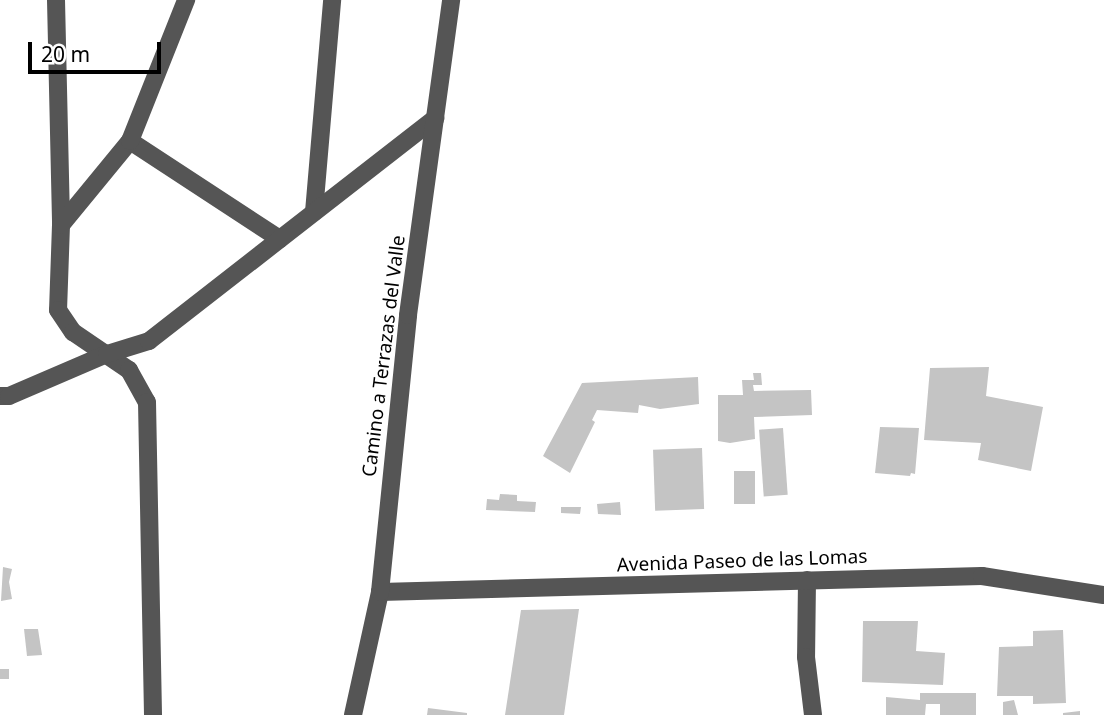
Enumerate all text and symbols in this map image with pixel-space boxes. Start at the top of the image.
scale bar [32,28,164,72]
text: 20 m [41,40,90,68]
street label: Camino a Terrazas del Valle [358,234,410,478]
street label: Avenida Paseo de las Lomas [616,545,868,577]

